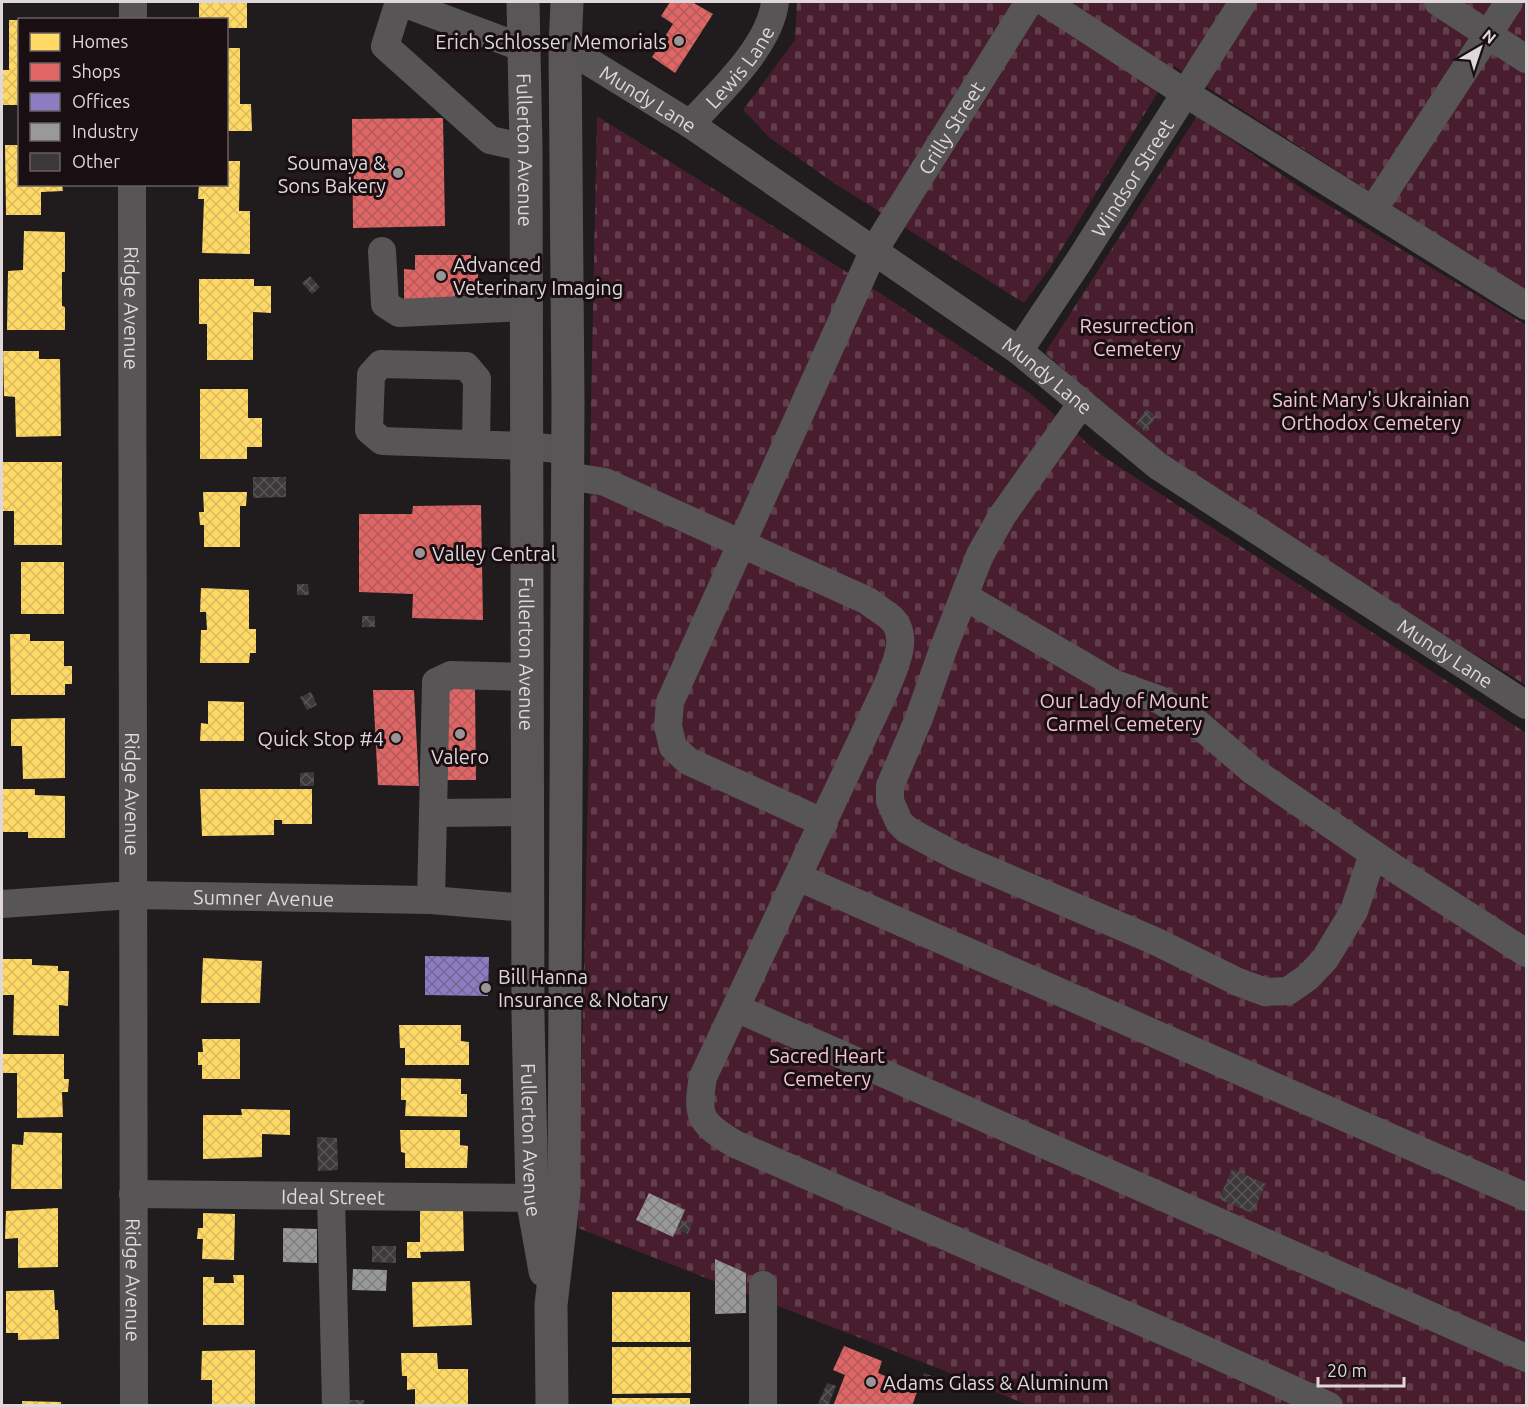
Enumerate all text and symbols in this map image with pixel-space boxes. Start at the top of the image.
legend [18,18,228,186]
north arrow [1450,18,1510,78]
street label: Lewis Lane [700,22,778,112]
text: N [1479,26,1500,47]
place label: Erich Schlosser Memorials [435,30,667,53]
text: Homes [72,31,129,51]
marker: Erich Schlosser Memorials [672,34,686,48]
street label: Mundy Lane [596,60,701,137]
text: Shops [72,61,121,81]
street label: Fullerton Avenue [513,73,538,227]
street label: Crilly Street [913,77,988,178]
text: Offices [72,91,130,111]
street label: Windsor Street [1086,114,1178,241]
text: Industry [72,121,139,141]
text: Other [72,151,120,171]
place label: Soumaya & Sons Bakery [278,151,386,197]
marker: Soumaya & Sons Bakery [391,166,405,180]
street label: Ridge Avenue [121,246,144,370]
place label: Advanced Veterinary Imaging [453,253,623,299]
marker: Advanced Veterinary Imaging [434,269,448,283]
park label: Resurrection Cemetery [1080,314,1194,360]
street label: Mundy Lane [998,332,1097,419]
park label: Saint Mary's Ukrainian Orthodox Cemetery [1272,388,1470,434]
place label: Valley Central [432,542,556,565]
marker: Valley Central [413,546,427,560]
street label: Fullerton Avenue [515,577,539,731]
street label: Mundy Lane [1394,613,1498,692]
park label: Our Lady of Mount Carmel Cemetery [1039,689,1209,735]
place label: Quick Stop #4 [258,727,384,750]
marker: Valero [453,727,467,741]
marker: Quick Stop #4 [389,731,403,745]
street label: Ridge Avenue [121,732,145,856]
place label: Valero [431,745,489,768]
street label: Sumner Avenue [193,885,334,910]
place label: Bill Hanna Insurance & Notary [498,965,669,1011]
marker: Bill Hanna Insurance & Notary [479,981,493,995]
park label: Sacred Heart Cemetery [769,1044,885,1090]
street label: Fullerton Avenue [518,1063,547,1219]
street label: Ideal Street [281,1184,385,1208]
street label: Ridge Avenue [122,1218,145,1342]
scale bar [1318,1350,1404,1388]
text: 20 m [1327,1360,1367,1380]
place label: Adams Glass & Aluminum [883,1371,1109,1394]
marker: Adams Glass & Aluminum [864,1375,878,1389]

